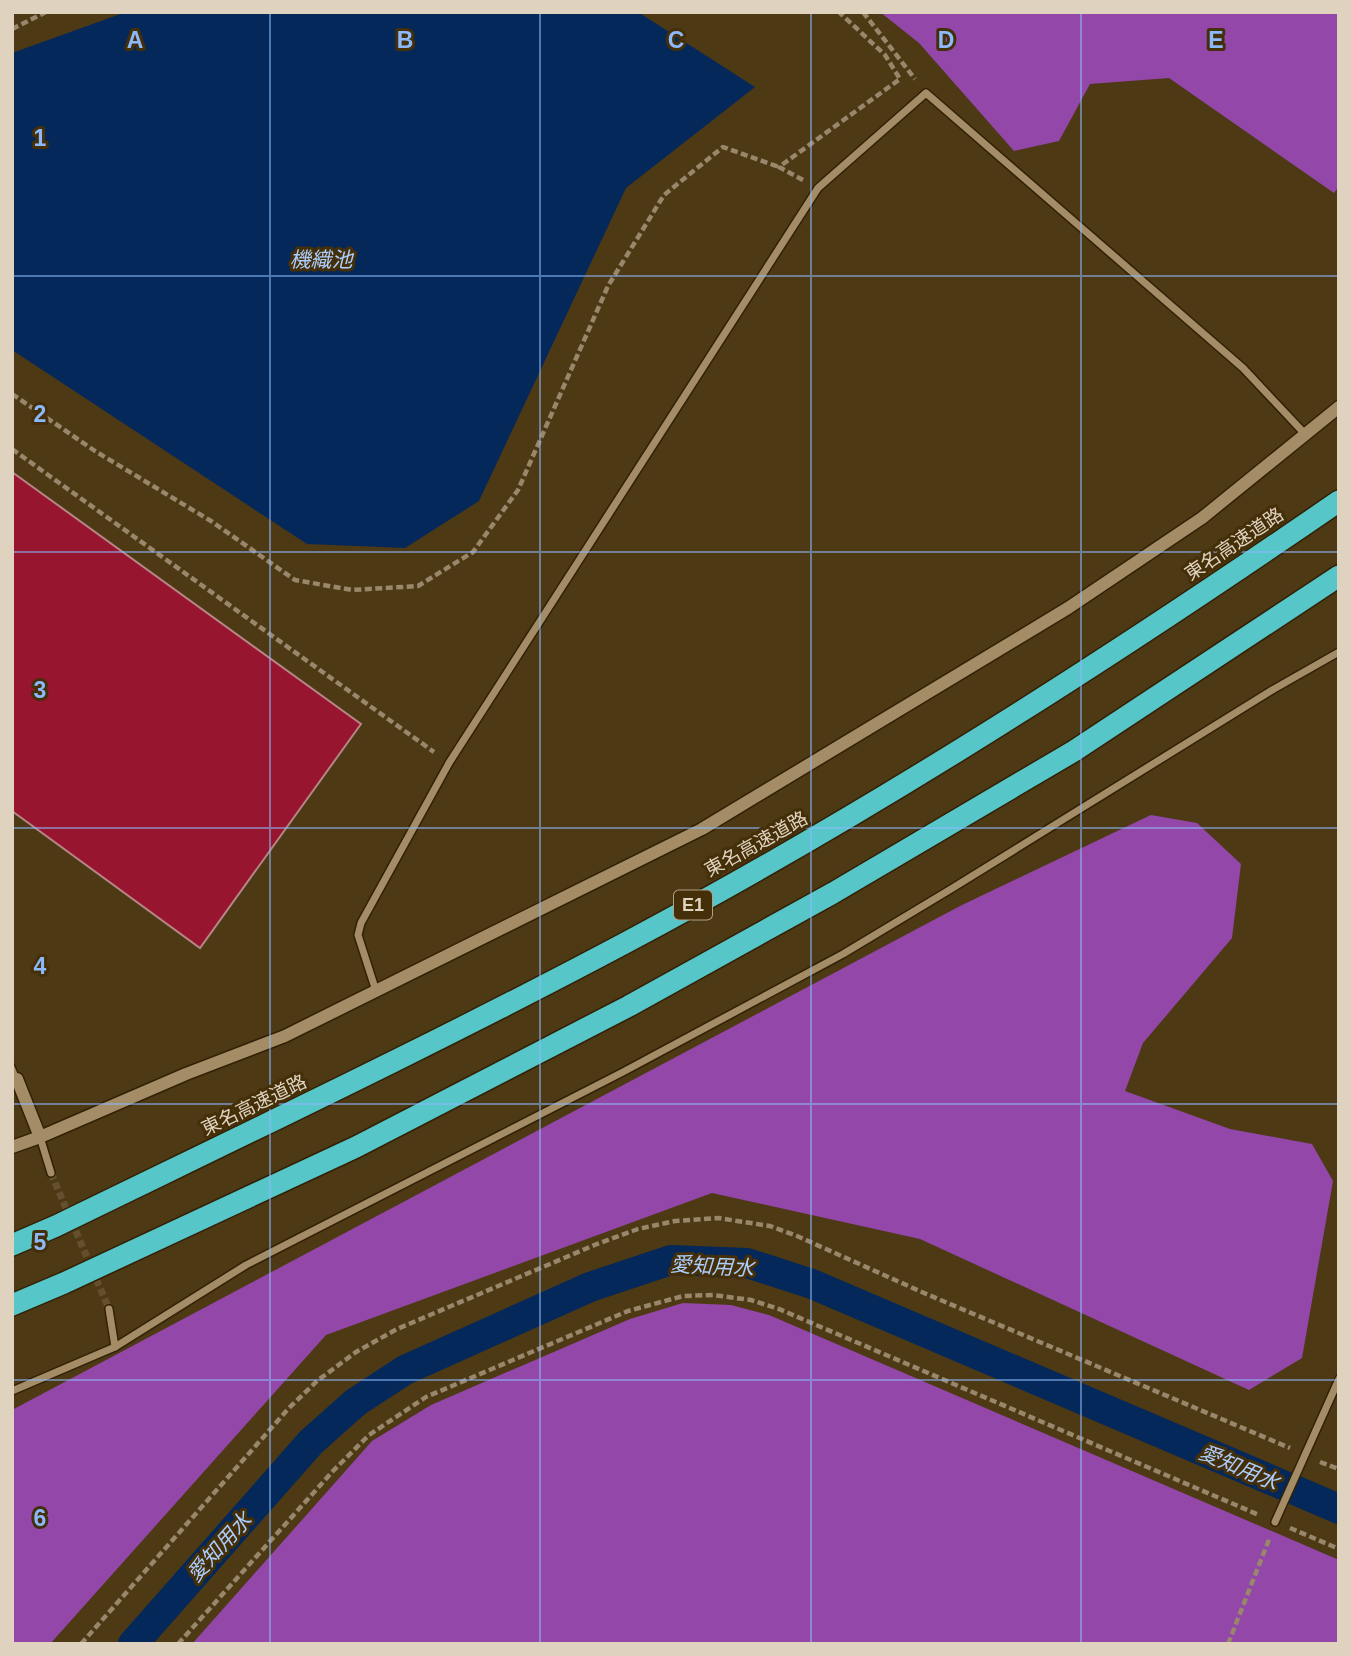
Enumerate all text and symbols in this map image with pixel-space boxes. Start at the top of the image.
text: A [127,27,143,53]
text: B [397,27,413,53]
text: C [668,27,684,53]
text: D [938,27,954,53]
text: E [1208,27,1224,53]
text: 1 [34,125,47,151]
water label: 機織池 [290,248,354,271]
text: 2 [34,401,46,427]
street label: 東名高速道路 [1181,503,1287,585]
text: 3 [34,677,46,703]
street label: 東名高速道路 [701,807,811,881]
road number: E1 [674,890,712,920]
text: 4 [34,953,47,979]
street label: 東名高速道路 [198,1071,310,1139]
text: 5 [34,1229,47,1255]
water label: 愛知用水 [669,1252,757,1280]
water label: 愛知用水 [1196,1440,1284,1495]
text: 6 [34,1505,46,1531]
water label: 愛知用水 [182,1507,257,1586]

